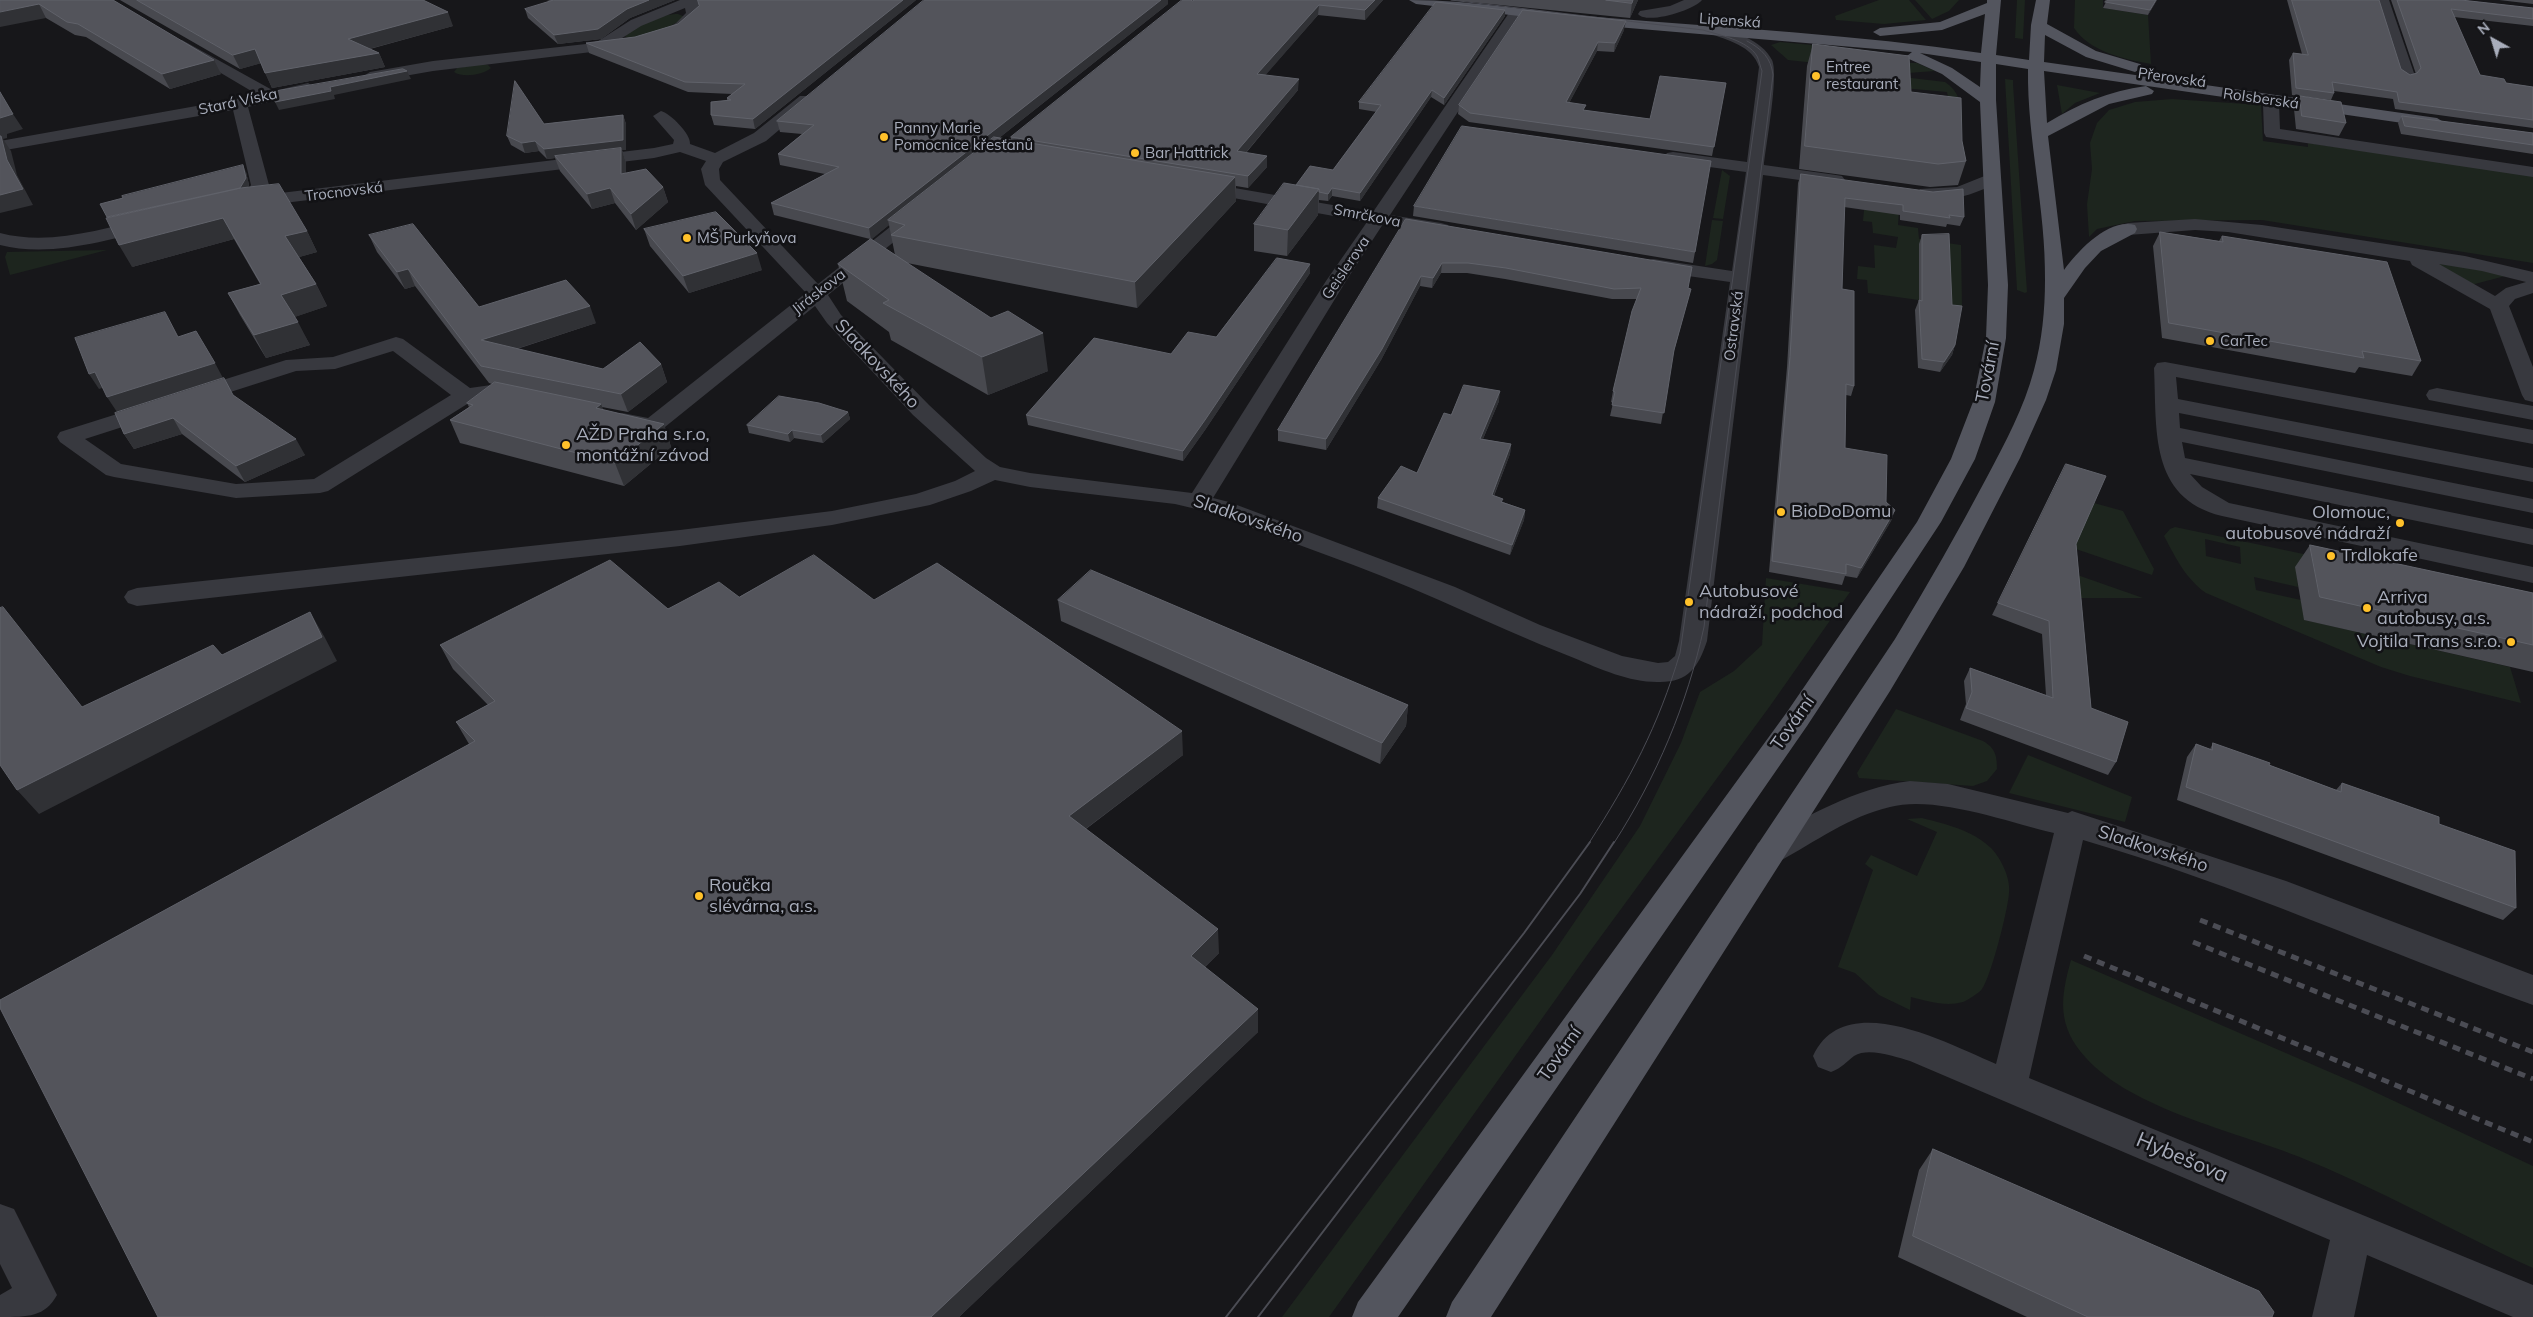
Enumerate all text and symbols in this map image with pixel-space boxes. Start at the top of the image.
street label: Lipenská [1699,10,1761,32]
north arrow [2468,15,2518,65]
text: N [2474,18,2493,39]
place label: Entree restaurant [1826,58,1898,93]
street label: Přerovská [2137,64,2207,92]
marker: Entree restaurant [1810,70,1822,82]
street label: Stará Víska [197,85,279,119]
street label: Rolsberská [2222,85,2300,113]
place label: Panny Marie Pomocnice křesťanů [894,119,1033,154]
marker: Panny Marie Pomocnice křesťanů [878,131,890,143]
place label: Bar Hattrick [1145,144,1229,162]
marker: Bar Hattrick [1129,147,1141,159]
street label: Trocnovská [304,178,384,206]
street label: Smrčkova [1332,201,1402,231]
place label: MŠ Purkyňova [697,229,796,247]
marker: MŠ Purkyňova [681,232,693,244]
street label: Geislerova [1318,233,1374,303]
street label: Jiráskova [789,265,849,319]
street label: Ostravská [1721,290,1747,362]
street label: Sladkovského [830,315,924,413]
place label: CarTec [2220,332,2268,350]
marker: CarTec [2204,335,2216,347]
street label: Tovární [1972,340,2004,404]
place label: AŽD Praha s.r.o, montážní závod [576,424,710,466]
marker: AŽD Praha s.r.o, montážní závod [560,439,572,451]
street label: Sladkovského [1190,490,1306,548]
place label: BioDoDomu [1791,501,1891,523]
place label: Olomouc, autobusové nádraží [2225,502,2390,544]
marker: BioDoDomu [1775,506,1787,518]
marker: Olomouc, autobusové nádraží [2394,517,2406,529]
place label: Trdlokafe [2341,545,2418,567]
marker: Trdlokafe [2325,550,2337,562]
place label: Autobusové nádraží, podchod [1699,581,1843,624]
place label: Arriva autobusy, a.s. [2377,587,2490,630]
marker: Autobusové nádraží, podchod [1683,596,1695,608]
marker: Arriva autobusy, a.s. [2361,602,2373,614]
place label: Vojtila Trans s.r.o. [2357,631,2501,653]
marker: Vojtila Trans s.r.o. [2505,636,2517,648]
street label: Tovární [1767,692,1819,754]
street label: Sladkovského [2095,821,2211,877]
place label: Roučka slévárna, a.s. [709,875,817,918]
marker: Roučka slévárna, a.s. [693,890,705,902]
street label: Tovární [1534,1023,1586,1085]
street label: Hybešova [2132,1127,2232,1189]

